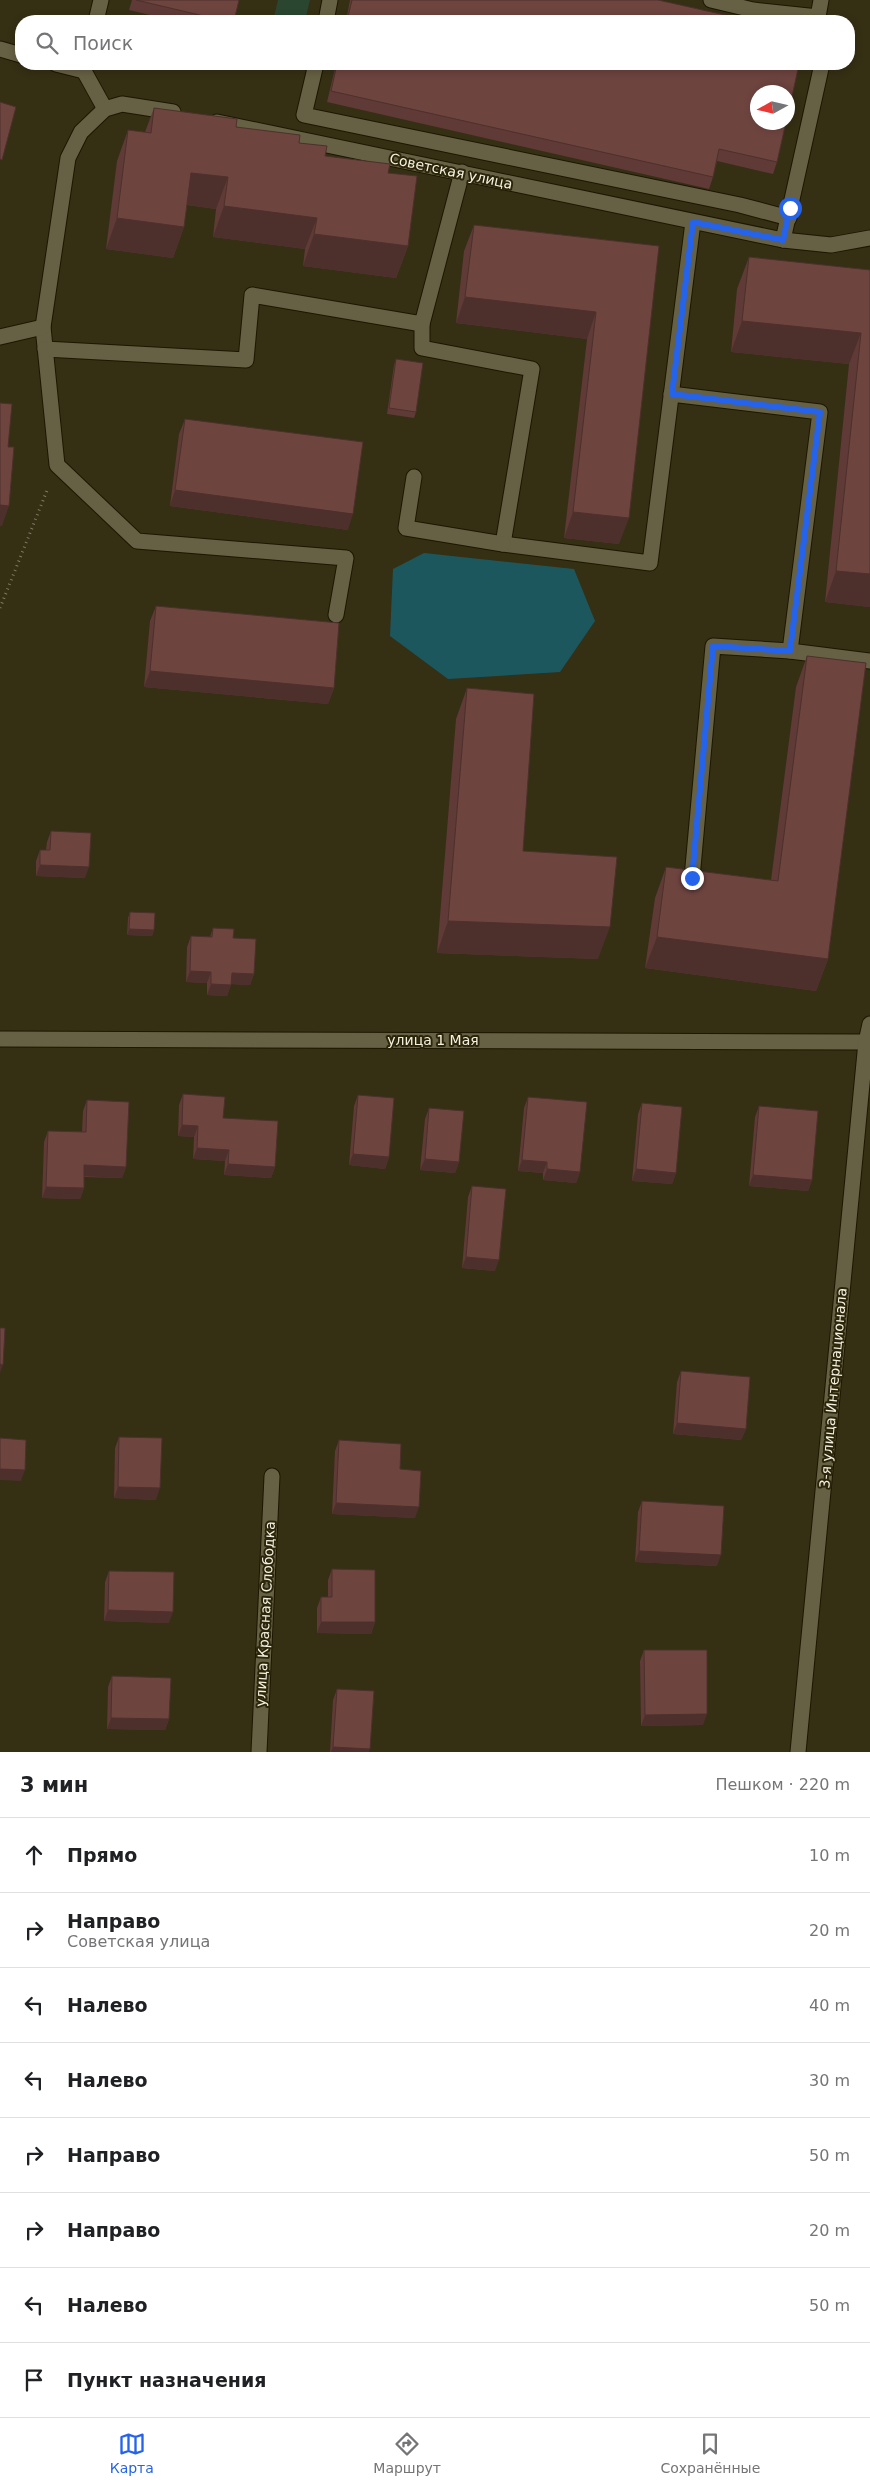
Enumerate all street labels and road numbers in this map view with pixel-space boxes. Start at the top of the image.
street label: Советская улица [388,150,514,192]
street label: улица 1 Мая [387,1032,479,1048]
street label: 3-я улица Интернационала [816,1287,850,1489]
street label: улица Красная Слободка [252,1521,278,1707]

